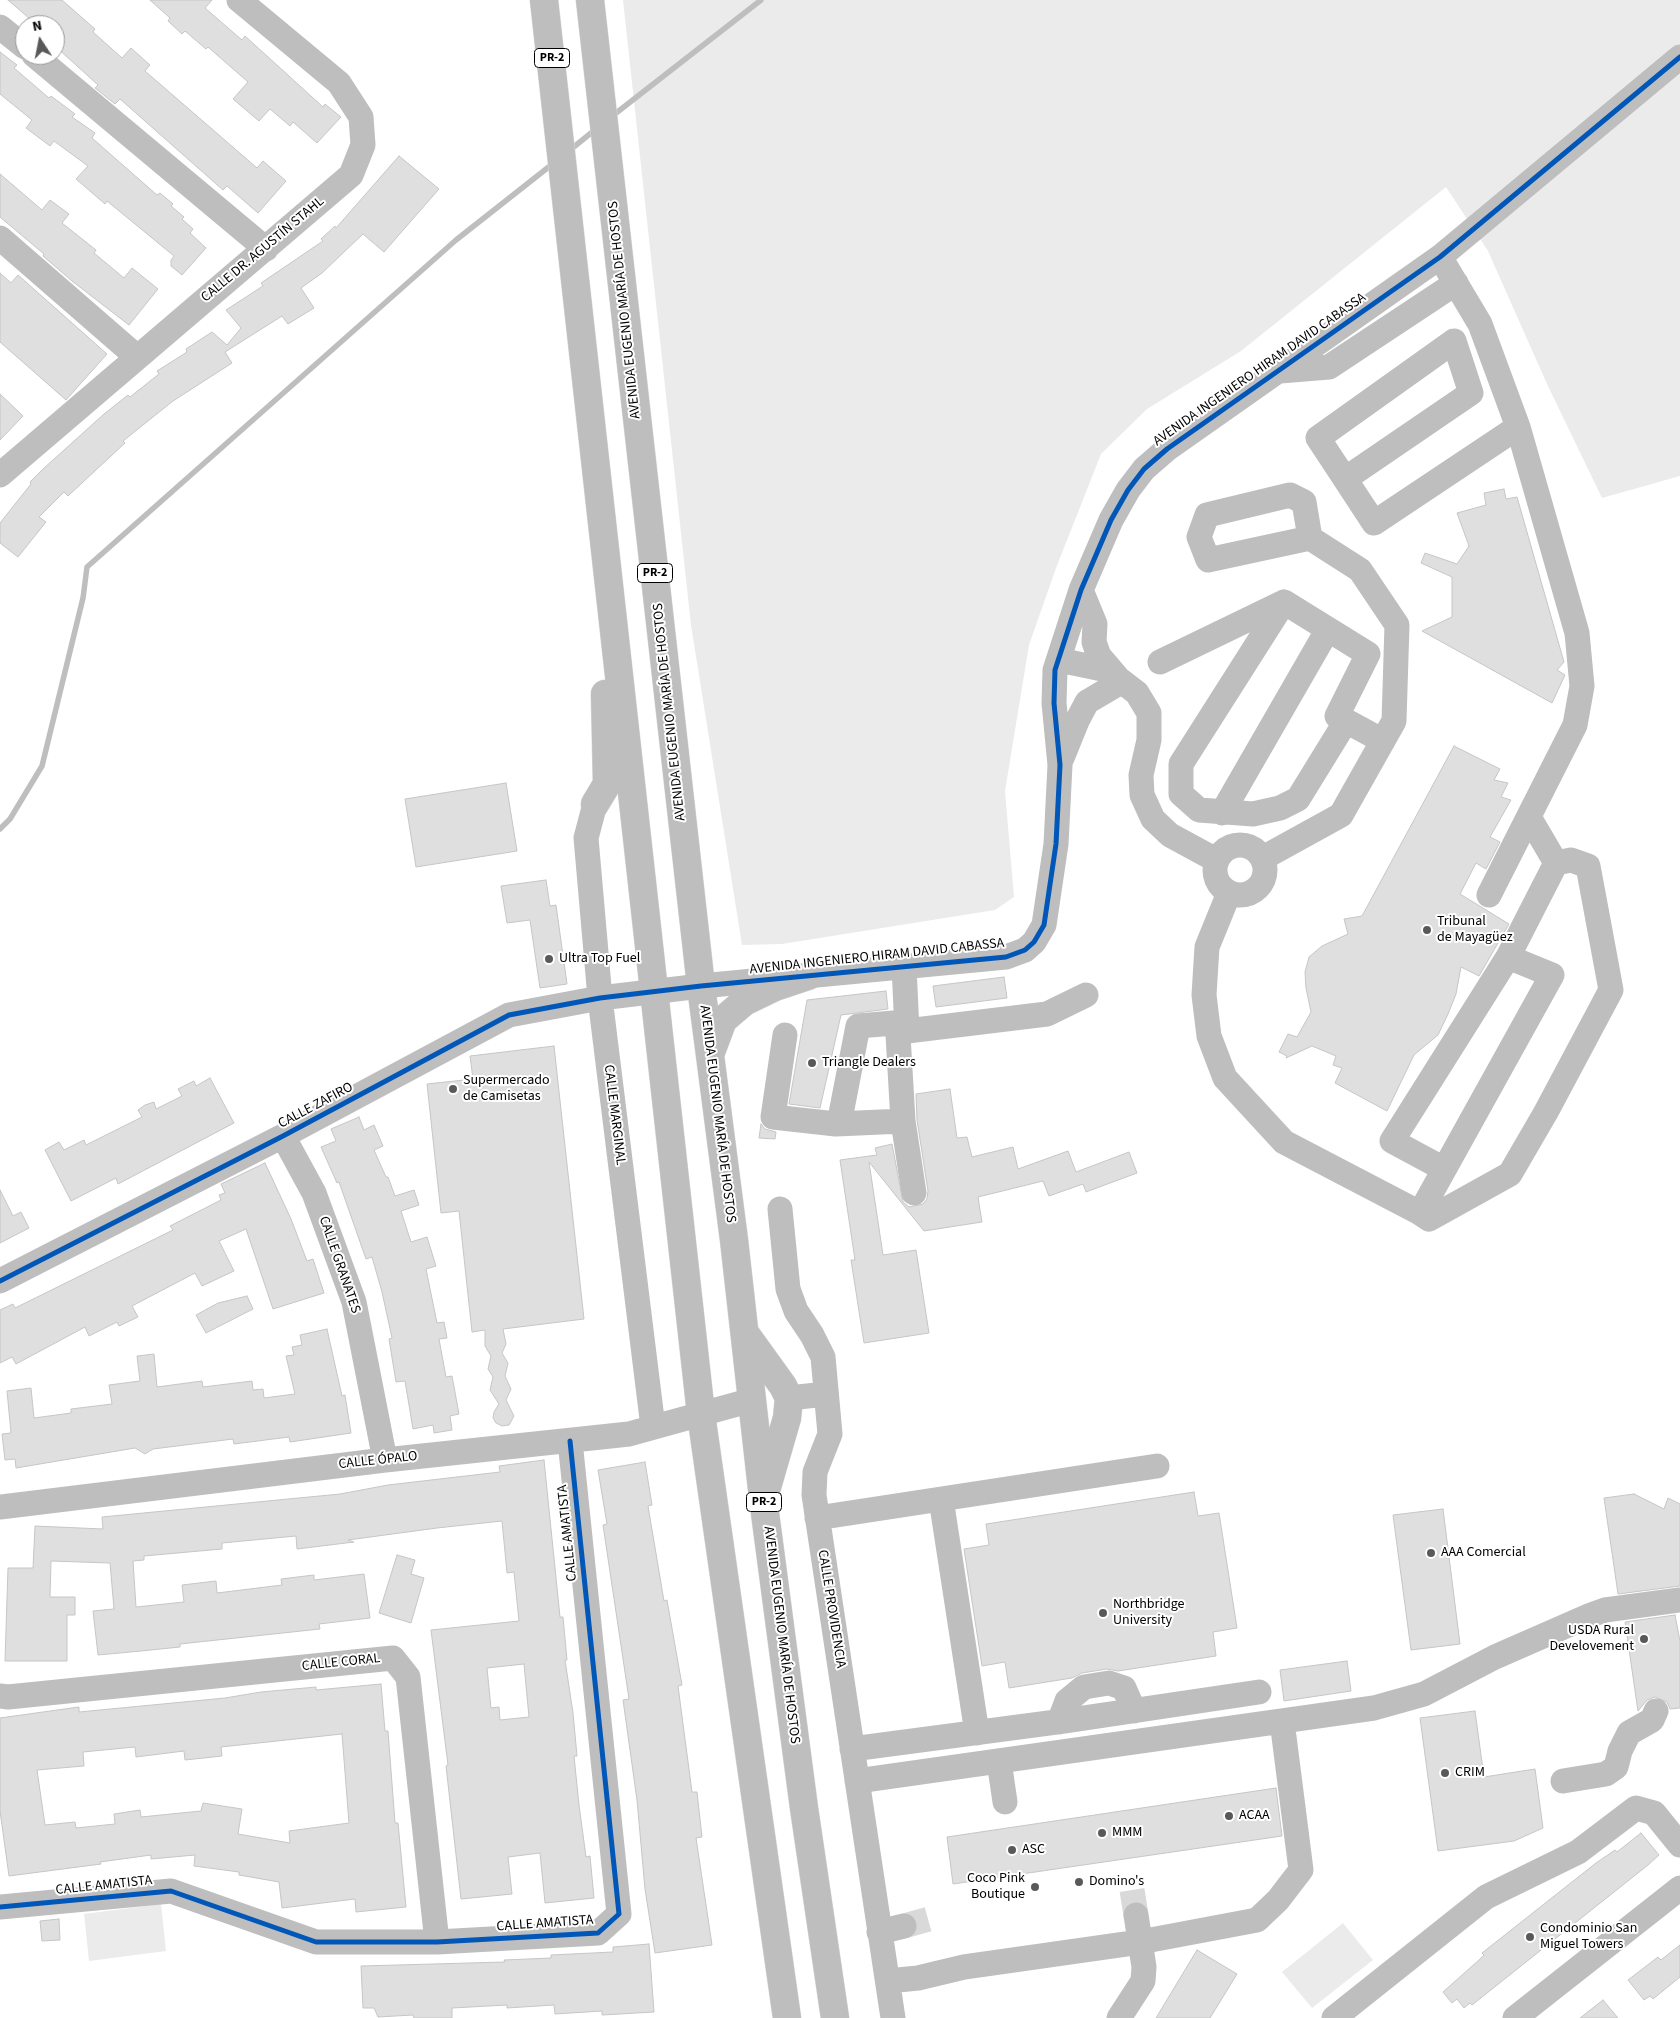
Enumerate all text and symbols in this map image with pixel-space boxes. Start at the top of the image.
north arrow [15,15,65,65]
text: N [31,16,44,37]
road number: PR-2 [534,48,570,68]
street label: CALLE DR. AGUSTÍN STAHL [198,194,328,306]
street label: AVENIDA EUGENIO MARÍA DE HOSTOS [605,200,645,420]
street label: AVENIDA INGENIERO HIRAM DAVID CABASSA [1150,290,1370,450]
road number: PR-2 [638,564,672,582]
street label: AVENIDA EUGENIO MARÍA DE HOSTOS [650,602,690,822]
place label: Tribunal de Mayagüez [1437,914,1513,946]
marker: Tribunal de Mayagüez [1421,924,1433,936]
street label: AVENIDA INGENIERO HIRAM DAVID CABASSA [749,935,1005,979]
place label: Ultra Top Fuel [559,951,640,967]
marker: Ultra Top Fuel [543,953,555,965]
street label: AVENIDA EUGENIO MARÍA DE HOSTOS [695,1004,739,1224]
place label: Triangle Dealers [822,1055,916,1071]
marker: Triangle Dealers [806,1057,818,1069]
street label: CALLE MARGINAL [600,1064,628,1166]
place label: Supermercado de Camisetas [463,1073,550,1106]
street label: CALLE ZAFIRO [276,1079,356,1133]
marker: Supermercado de Camisetas [447,1083,459,1095]
street label: CALLE GRANATES [314,1214,364,1316]
street label: CALLE ÓPALO [338,1449,418,1473]
street label: CALLE AMATISTA [555,1484,581,1582]
road number: PR-2 [746,1492,782,1511]
street label: AVENIDA EUGENIO MARÍA DE HOSTOS [759,1525,803,1745]
place label: AAA Comercial [1441,1545,1526,1561]
marker: AAA Comercial [1425,1547,1437,1559]
street label: CALLE PROVIDENCIA [813,1549,849,1669]
place label: Northbridge University [1113,1597,1184,1630]
marker: Northbridge University [1097,1607,1109,1619]
place label: USDA Rural Develovement [1549,1623,1634,1655]
marker: USDA Rural Develovement [1638,1633,1650,1645]
street label: CALLE CORAL [301,1651,381,1675]
place label: CRIM [1455,1765,1485,1781]
marker: CRIM [1439,1767,1451,1779]
place label: ACAA [1239,1808,1270,1824]
marker: ACAA [1223,1810,1235,1822]
place label: MMM [1112,1825,1143,1841]
marker: MMM [1096,1827,1108,1839]
place label: ASC [1022,1842,1045,1858]
marker: ASC [1006,1844,1018,1856]
place label: Coco Pink Boutique [967,1871,1025,1904]
street label: CALLE AMATISTA [55,1873,153,1899]
place label: Domino's [1089,1874,1144,1890]
marker: Domino's [1073,1876,1085,1888]
marker: Coco Pink Boutique [1029,1881,1041,1893]
street label: CALLE AMATISTA [496,1912,594,1936]
place label: Condominio San Miguel Towers [1540,1921,1637,1954]
marker: Condominio San Miguel Towers [1524,1931,1536,1943]

